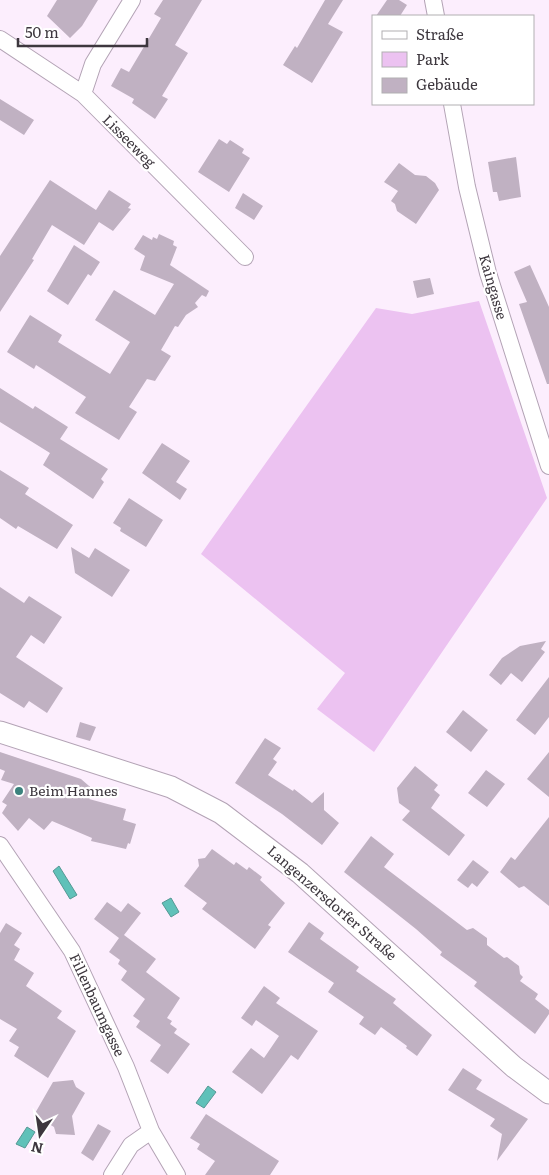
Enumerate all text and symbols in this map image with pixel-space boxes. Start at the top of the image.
scale bar [18,15,146,47]
legend [372,15,534,105]
text: 50 m [25,20,59,43]
text: Straße [416,22,464,45]
text: Park [416,47,450,70]
text: Gebäude [416,72,478,95]
street label: Lisseeweg [99,109,161,171]
street label: Kaingasse [475,252,513,322]
place label: Beim Hannes [29,780,117,800]
marker: Beim Hannes [13,785,25,797]
street label: Langenzersdorfer Straße [264,840,402,964]
street label: Fillenbaumgasse [65,950,131,1059]
north arrow [15,1110,65,1160]
text: N [29,1138,45,1160]

